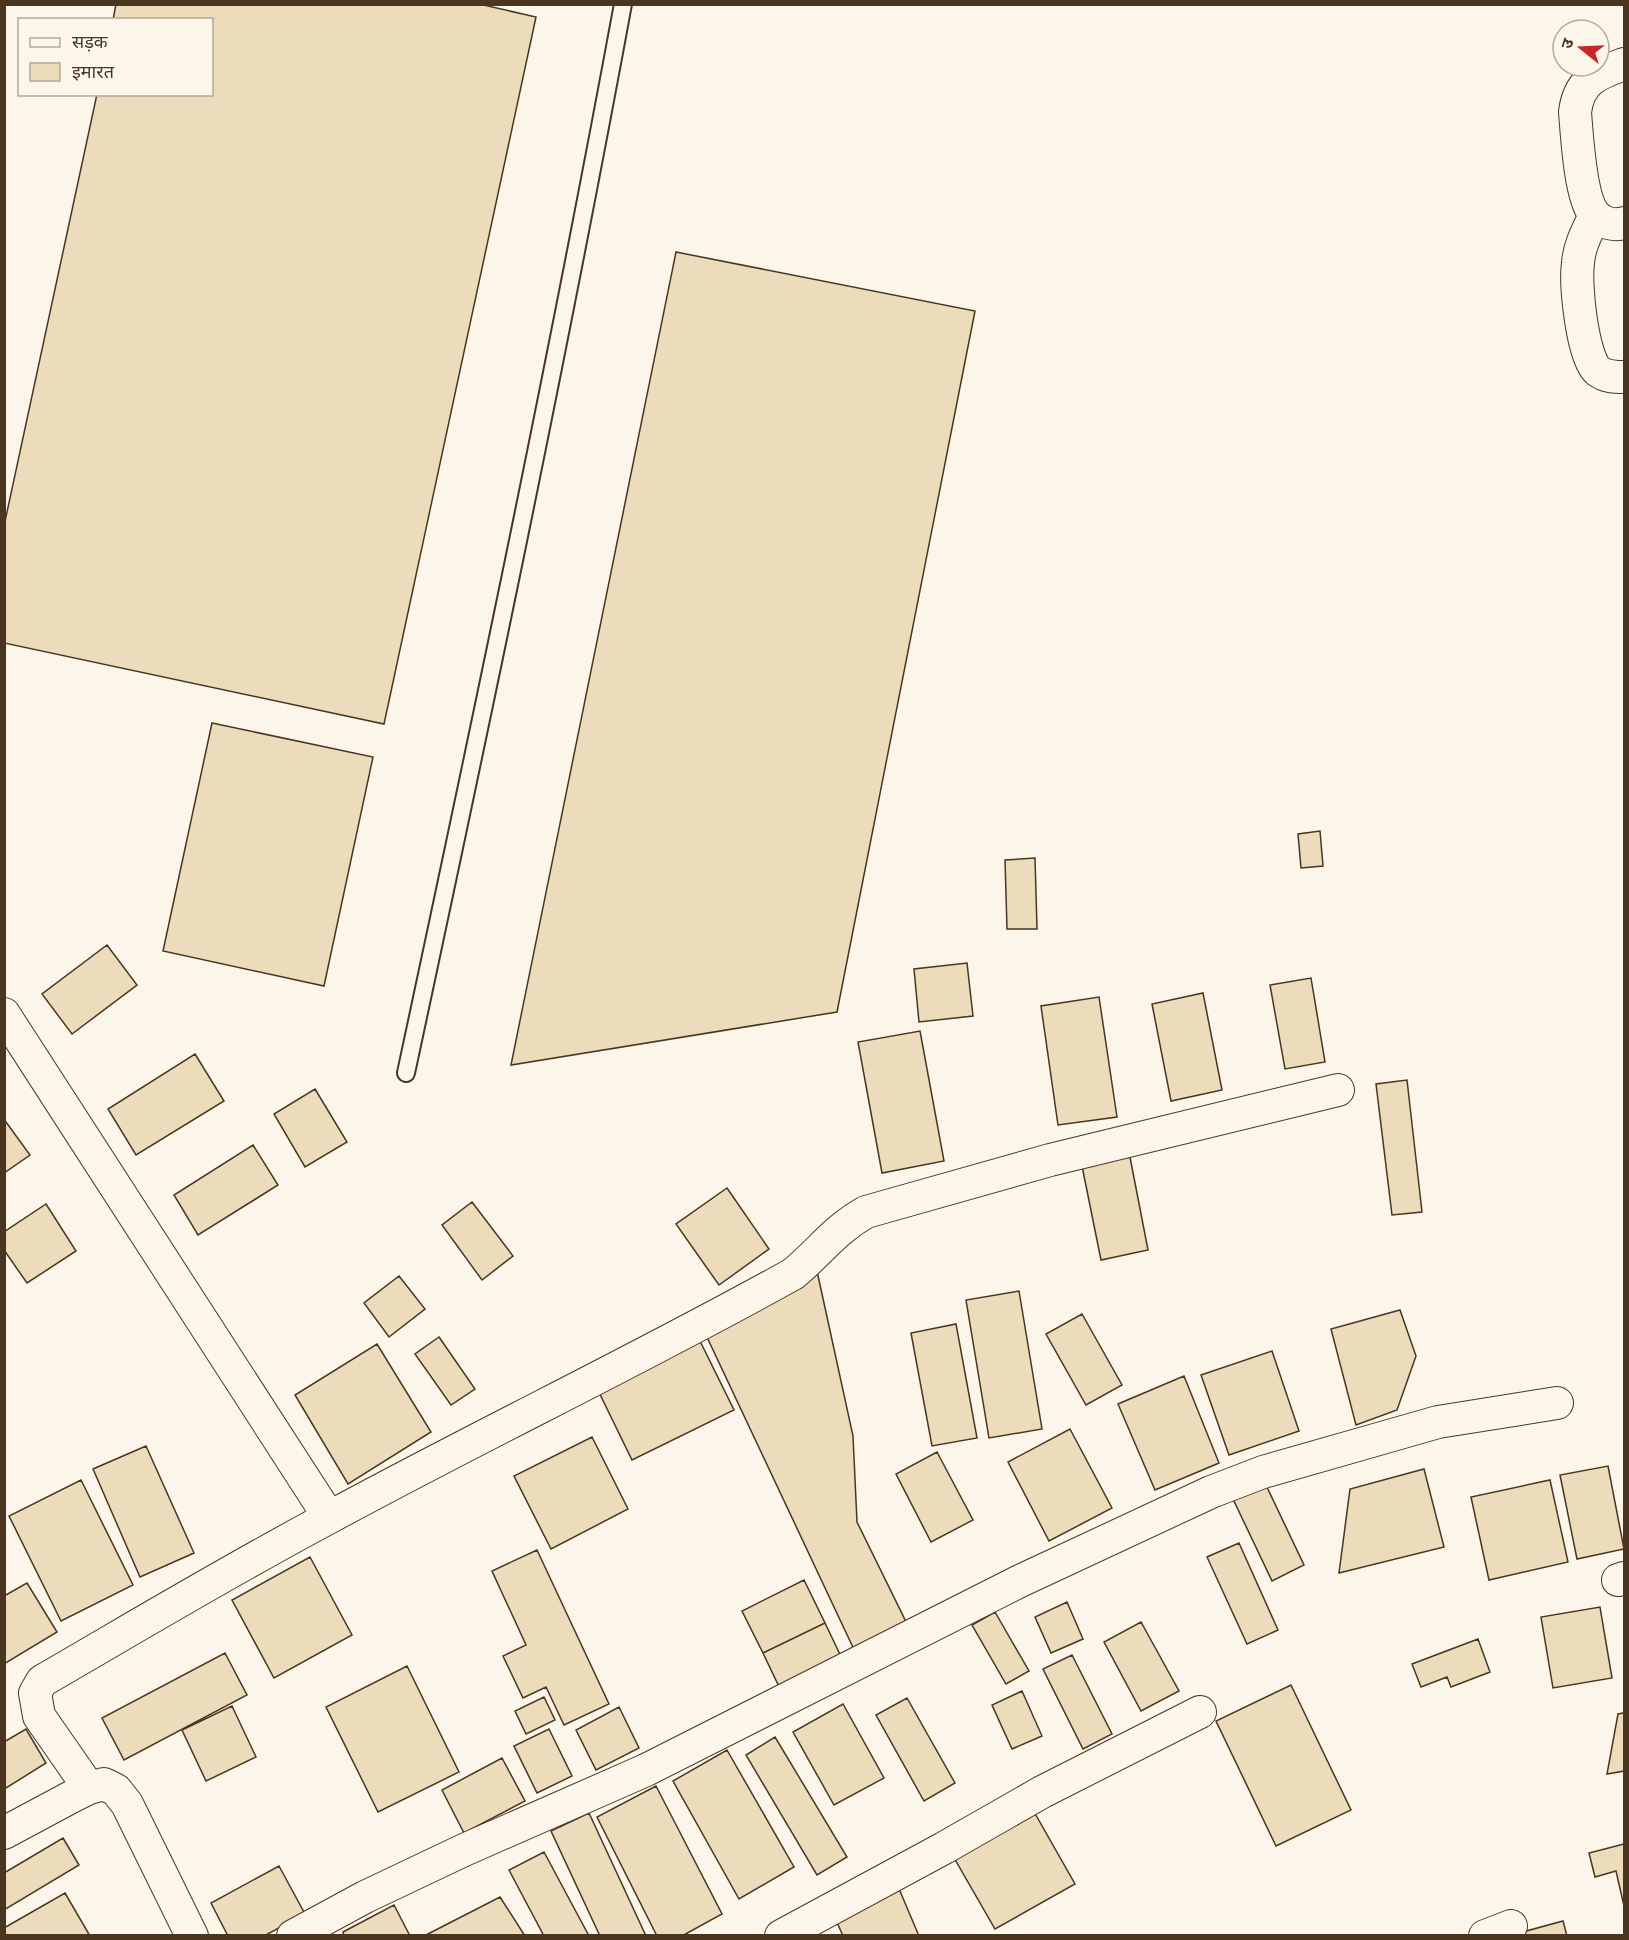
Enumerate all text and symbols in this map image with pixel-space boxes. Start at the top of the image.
legend [18,18,213,96]
north arrow [1551,18,1611,78]
text: सड़क [72,31,109,53]
text: उ [1557,36,1578,51]
text: इमारत [72,61,115,83]

